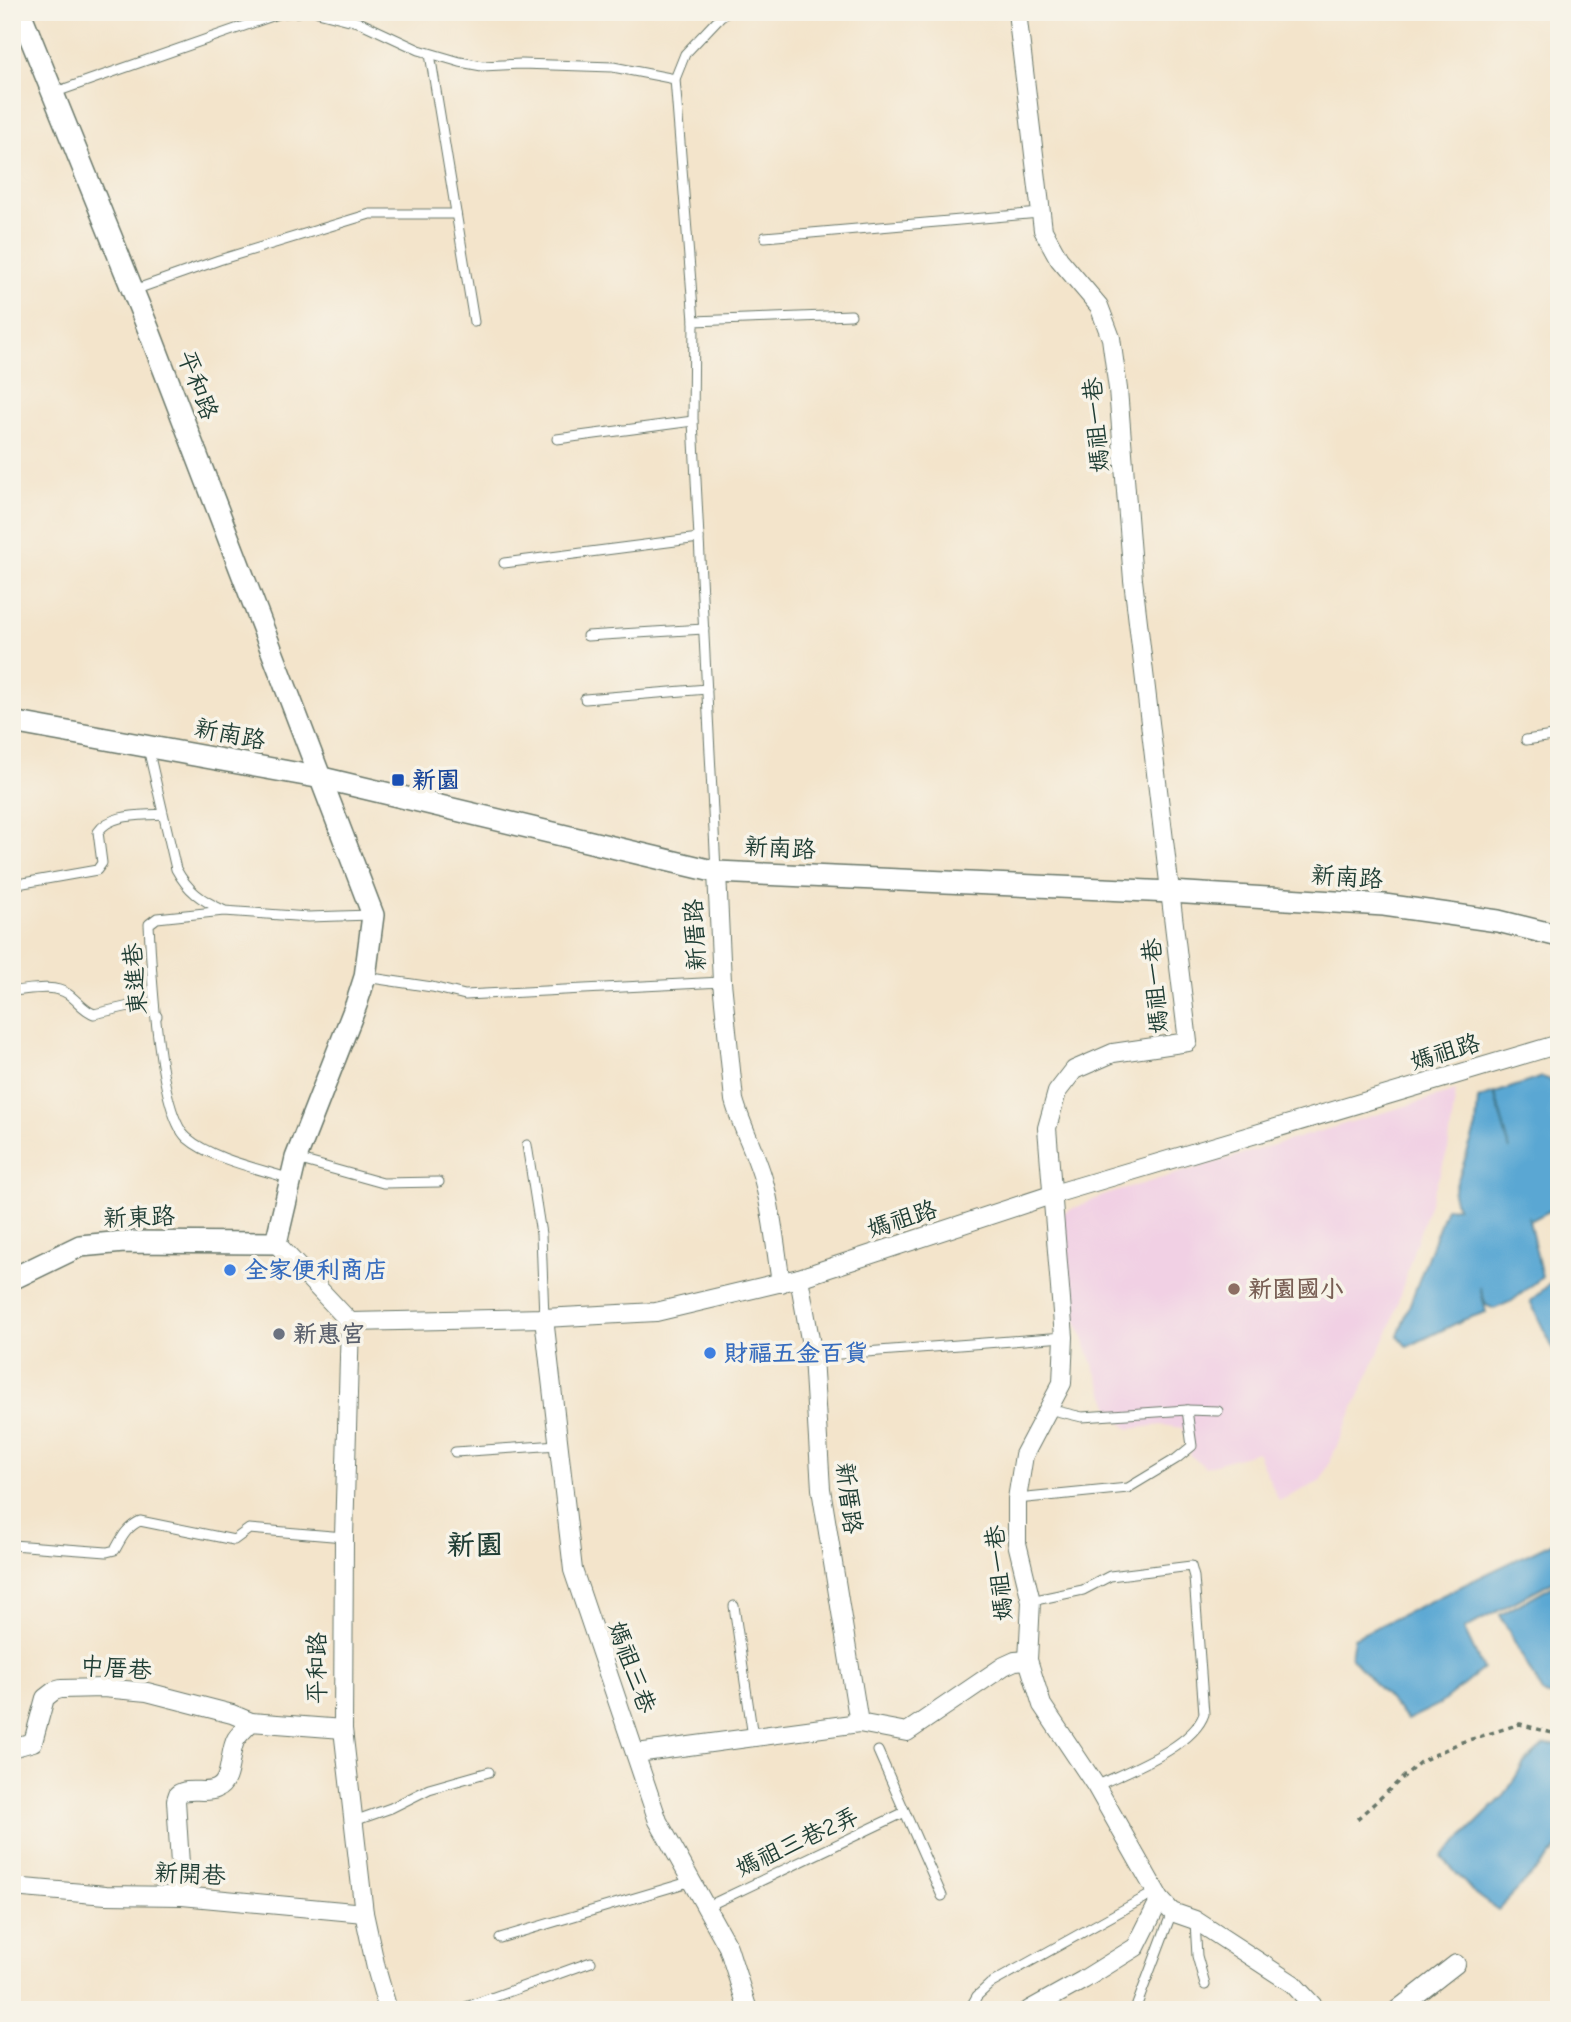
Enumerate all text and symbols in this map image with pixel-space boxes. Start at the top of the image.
street label: 平和路 [172,346,224,424]
street label: 媽祖一巷 [1078,376,1114,474]
street label: 新南路 [192,713,268,755]
place label: 新園 [412,766,460,794]
marker: 新園 [390,772,406,788]
street label: 新南路 [743,832,817,864]
street label: 新南路 [1310,861,1384,893]
street label: 新厝路 [679,898,711,972]
street label: 媽祖一巷 [1137,937,1173,1035]
street label: 東進巷 [118,942,152,1016]
street label: 媽祖路 [1406,1028,1484,1076]
street label: 媽祖路 [863,1195,941,1243]
street label: 新東路 [103,1202,175,1232]
place label: 全家便利商店 [244,1256,388,1284]
marker: 全家便利商店 [222,1262,238,1278]
place label: 新園國小 [1248,1275,1344,1303]
marker: 新園國小 [1226,1281,1242,1297]
place label: 新惠宮 [293,1320,365,1348]
marker: 新惠宮 [271,1326,287,1342]
place label: 財福五金百貨 [724,1339,868,1367]
marker: 財福五金百貨 [702,1345,718,1361]
street label: 新厝路 [831,1461,867,1535]
street label: 媽祖一巷 [980,1524,1018,1622]
district label: 新園 [447,1529,503,1561]
street label: 媽祖三巷 [602,1617,662,1717]
street label: 平和路 [303,1632,331,1704]
street label: 中厝巷 [79,1652,153,1684]
street label: 媽祖三巷2弄 [731,1801,863,1883]
street label: 新開巷 [153,1858,227,1890]

